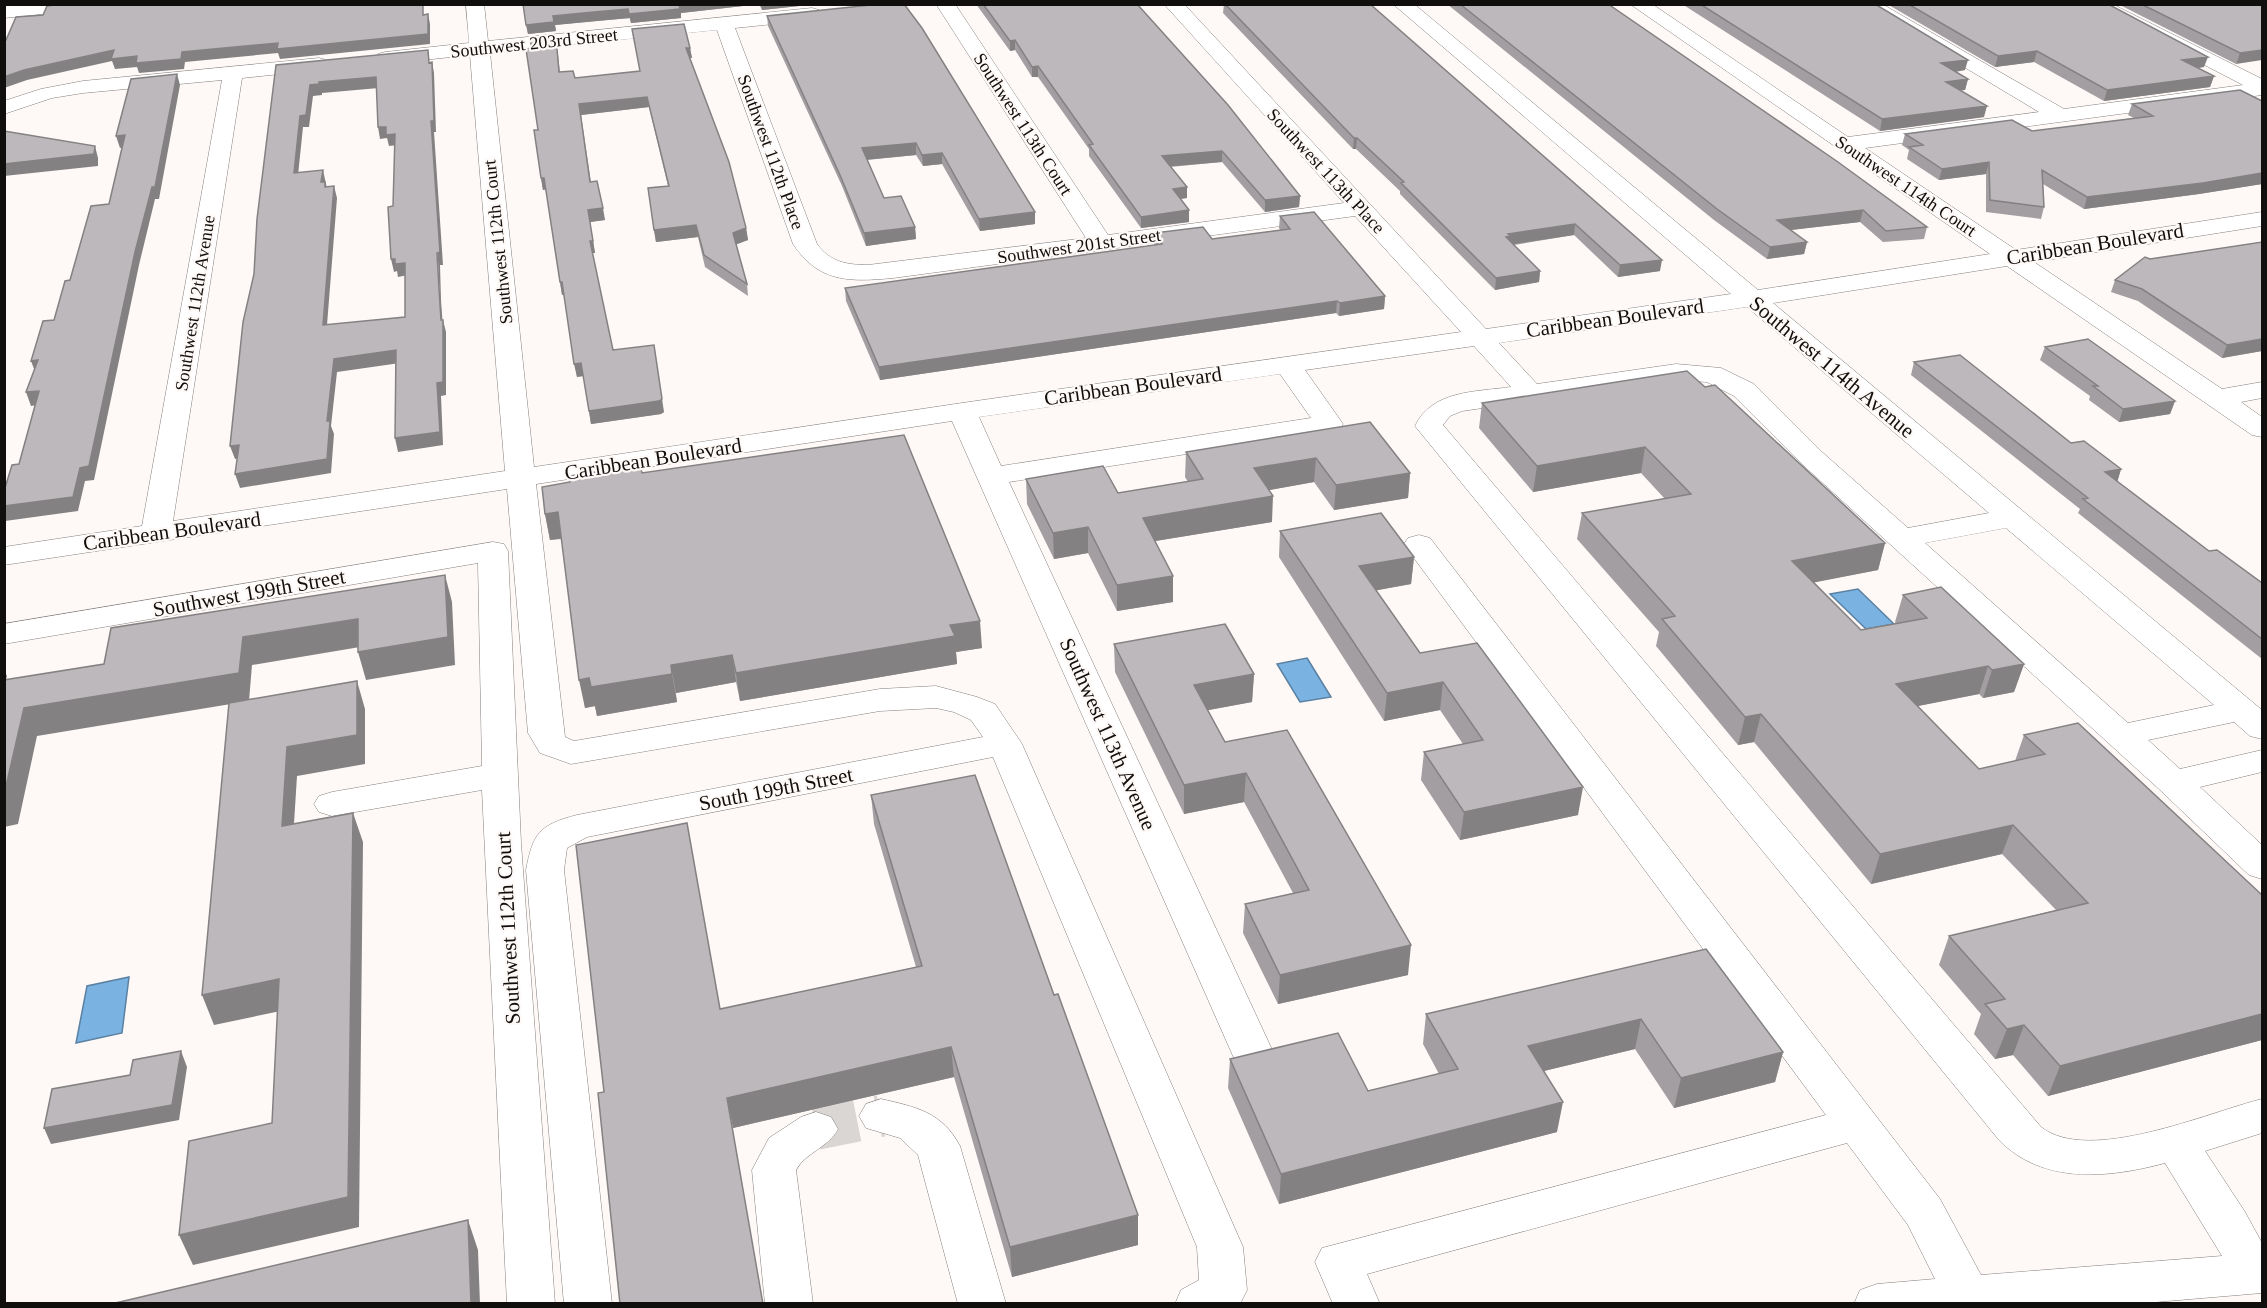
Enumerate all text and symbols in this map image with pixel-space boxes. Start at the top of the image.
street label: Southwest 203rd Street [449,24,619,62]
street label: Southwest 113th Court [970,49,1076,199]
street label: Southwest 112th Place [734,72,808,232]
street label: Southwest 113th Place [1263,104,1389,238]
street label: Southwest 114th Court [1832,131,1980,241]
street label: Southwest 112th Court [479,159,517,325]
street label: Southwest 112th Avenue [171,214,219,392]
street label: Caribbean Boulevard [2005,218,2186,270]
street label: Southwest 201st Street [996,225,1162,267]
street label: Southwest 114th Avenue [1745,291,1919,443]
street label: Caribbean Boulevard [1525,294,1706,342]
street label: Caribbean Boulevard [1043,362,1224,410]
street label: Caribbean Boulevard [563,433,744,485]
street label: Caribbean Boulevard [82,507,263,555]
street label: Southwest 199th Street [151,564,347,622]
street label: Southwest 113th Avenue [1055,634,1161,834]
street label: South 199th Street [697,762,855,816]
street label: Southwest 112th Court [491,831,525,1025]

